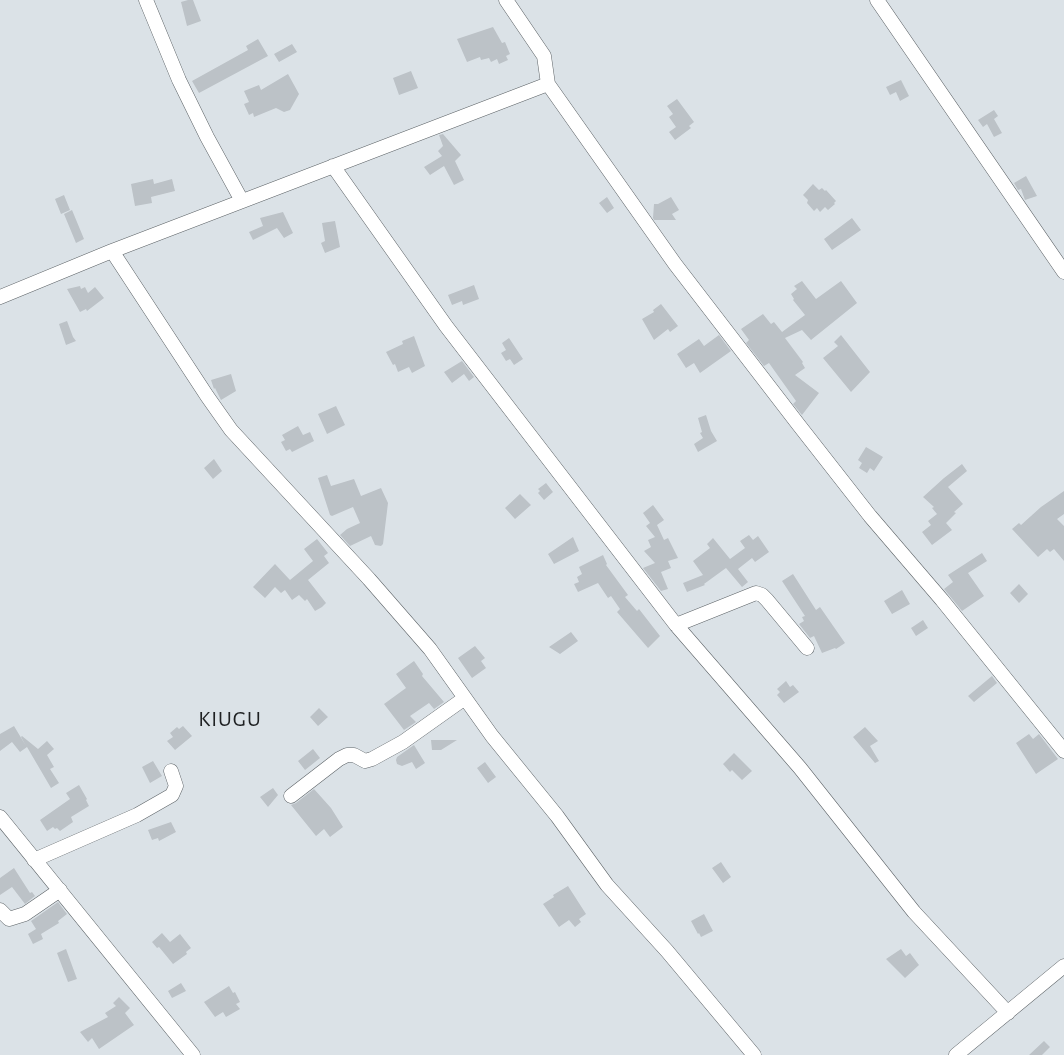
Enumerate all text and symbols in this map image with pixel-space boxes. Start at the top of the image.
district label: KIUGU [198,706,262,732]

